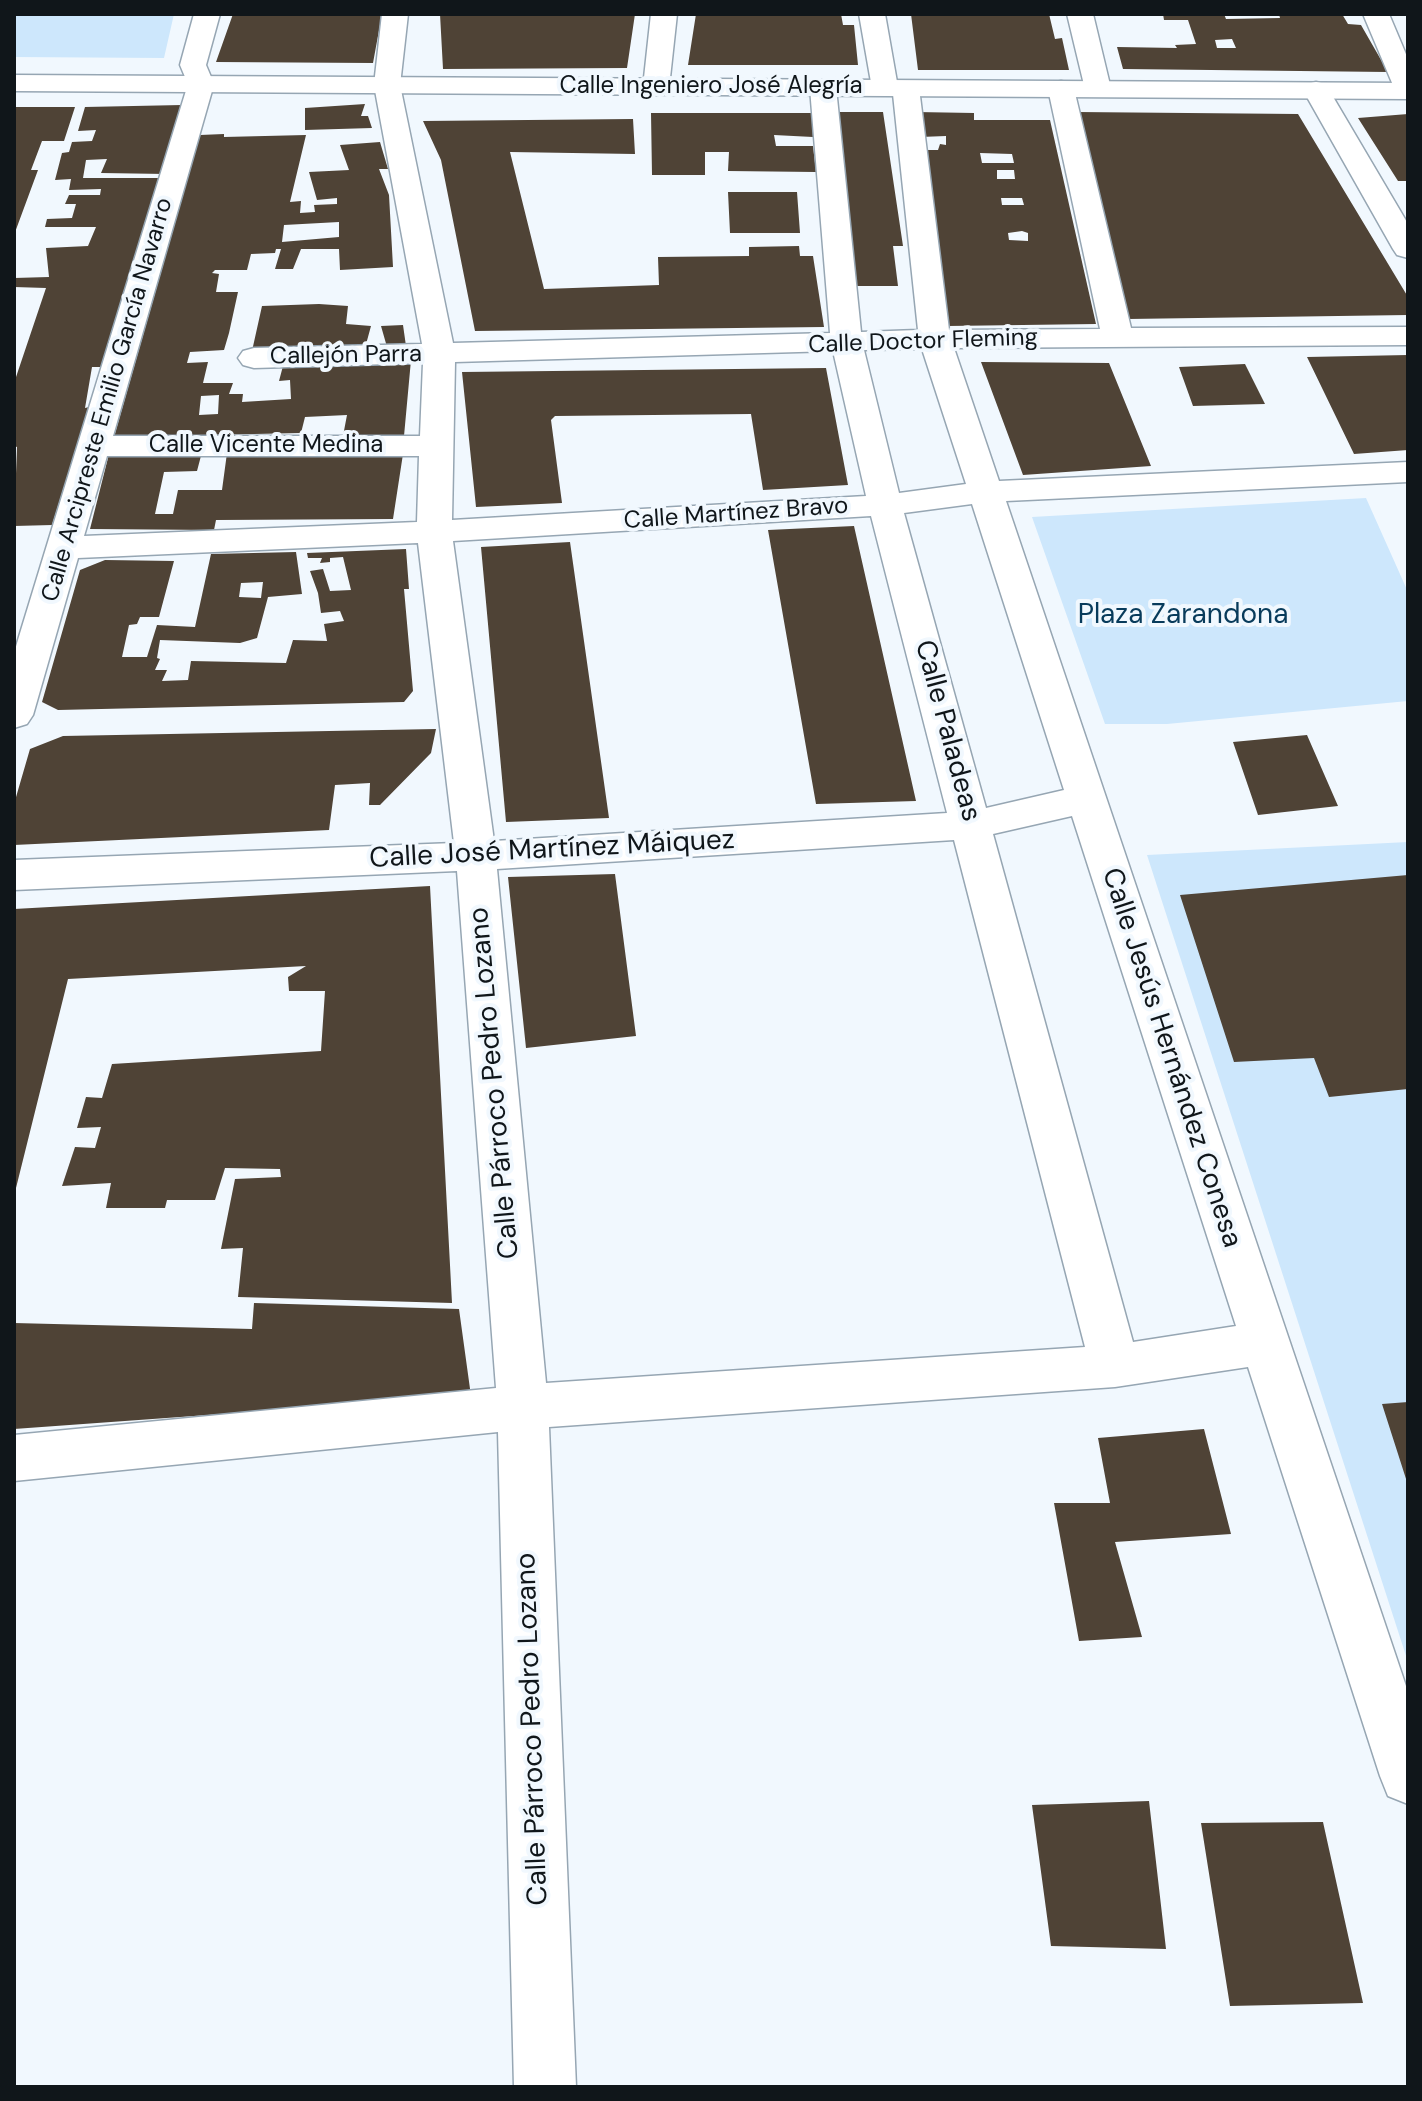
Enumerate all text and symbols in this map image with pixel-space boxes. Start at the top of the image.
street label: Calle Ingeniero José Alegría [560,73,862,101]
street label: Calle Arcipreste Emilio García Navarro [36,195,180,605]
street label: Calle Doctor Fleming [808,324,1038,360]
street label: Callejón Parra [270,340,422,372]
street label: Calle Vicente Medina [149,432,383,460]
street label: Calle Martínez Bravo [623,492,849,536]
park label: Plaza Zarandona [1078,599,1288,633]
street label: Calle Paladeas [907,637,987,825]
street label: Calle José Martínez Máiquez [369,824,735,876]
street label: Calle Jesús Hernández Conesa [1094,864,1248,1252]
street label: Calle Párroco Pedro Lozano [463,906,527,1260]
street label: Calle Párroco Pedro Lozano [510,1552,556,1906]

